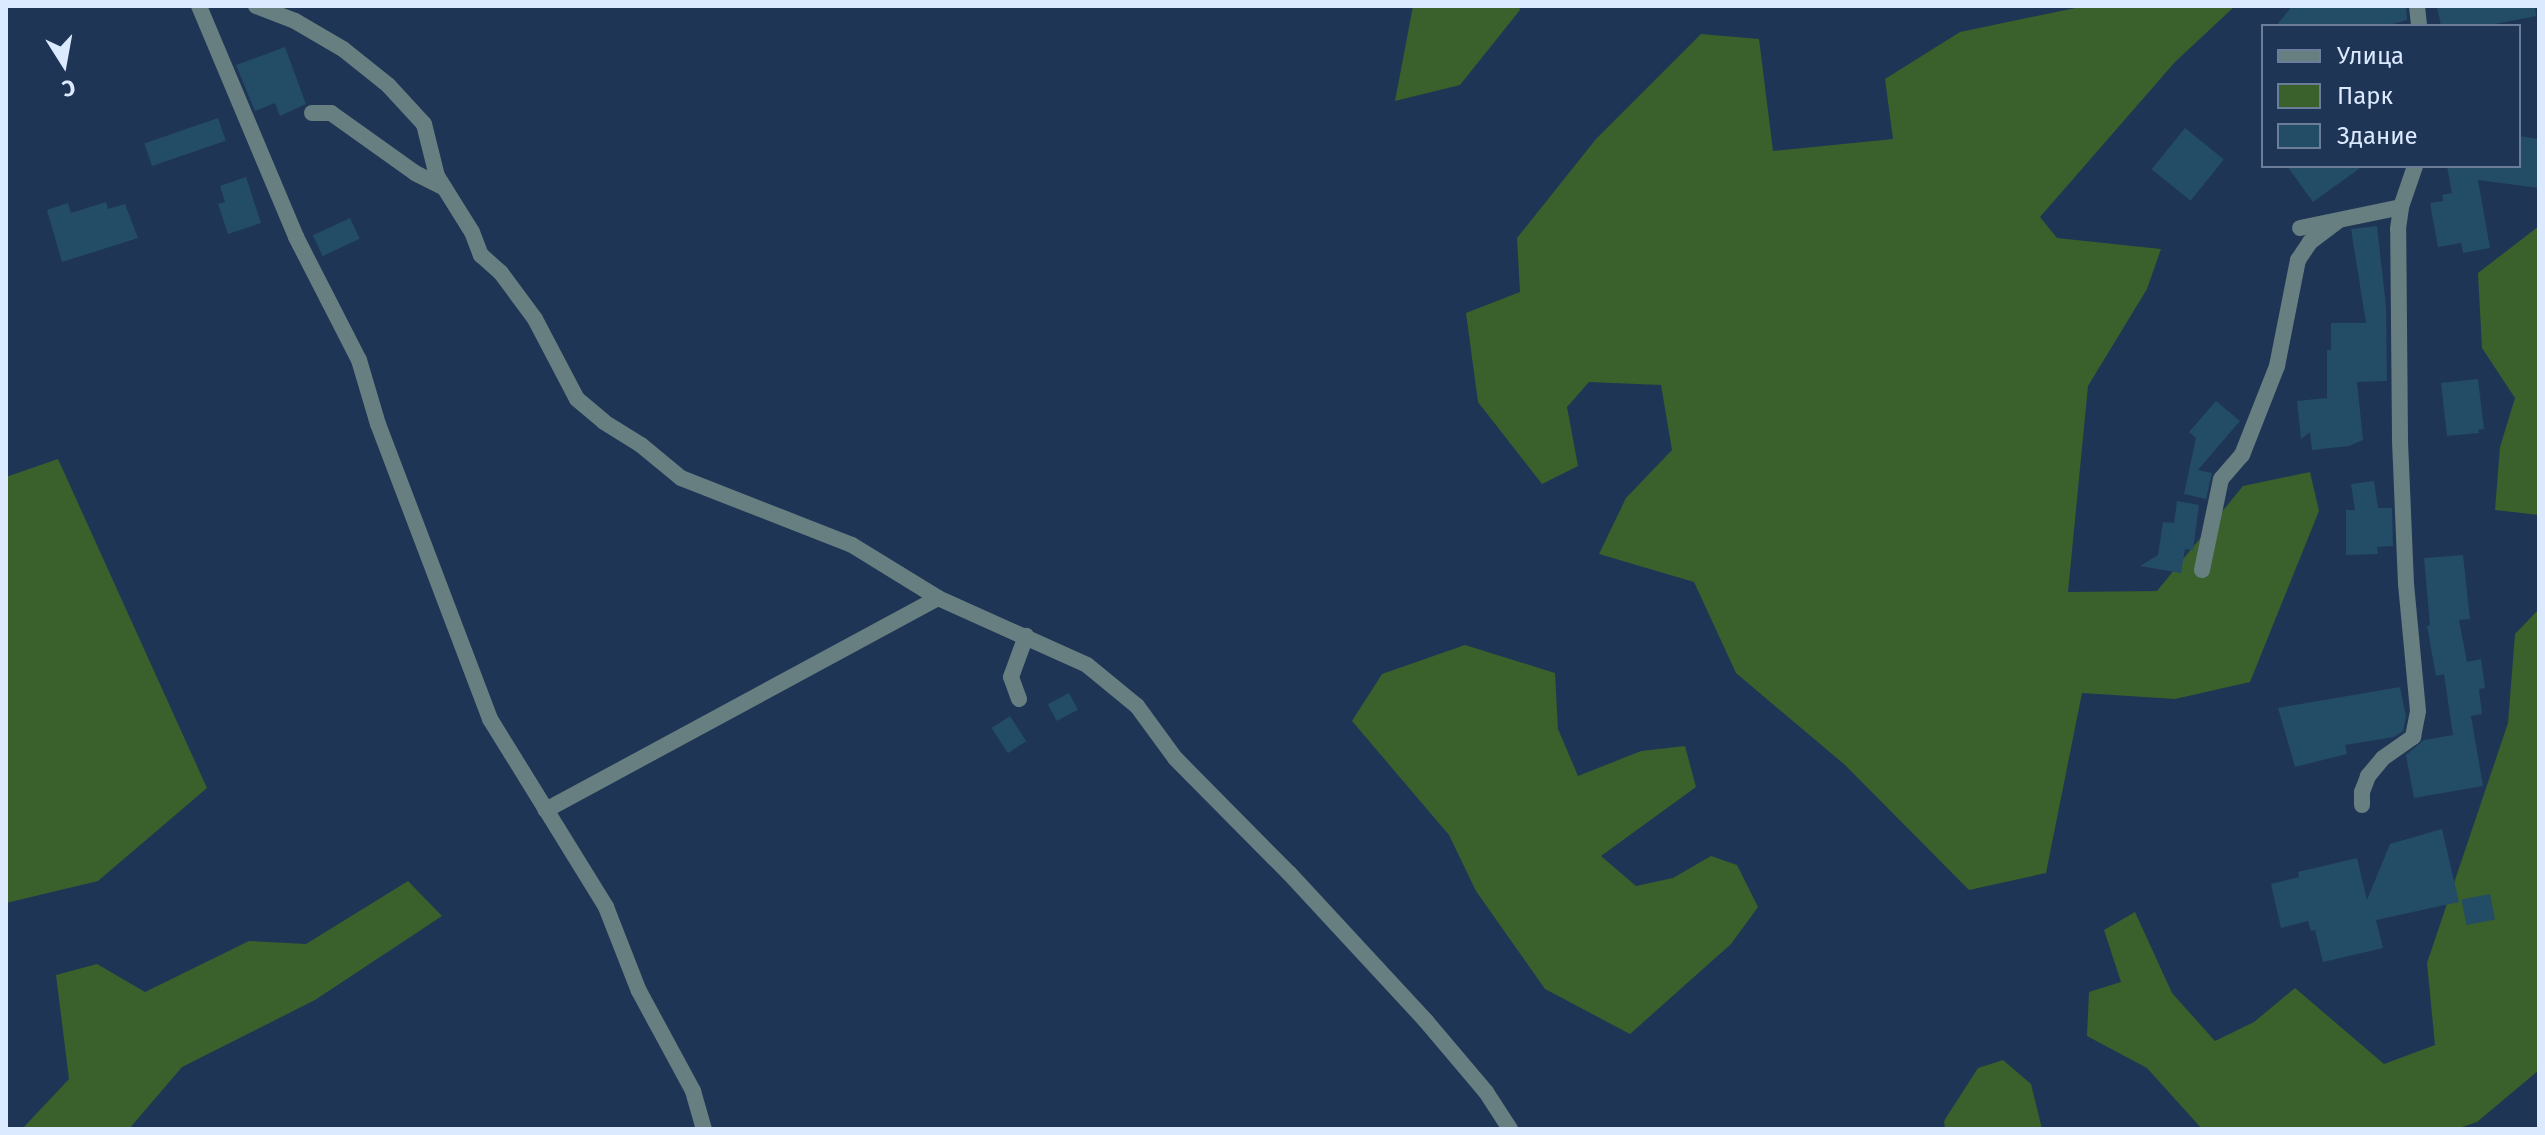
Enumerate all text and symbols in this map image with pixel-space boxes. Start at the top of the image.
north arrow [24,24,104,104]
legend [2261,24,2521,168]
text: Улица [2337,42,2404,70]
text: С [60,74,77,103]
text: Парк [2337,82,2393,110]
text: Здание [2337,122,2418,150]

